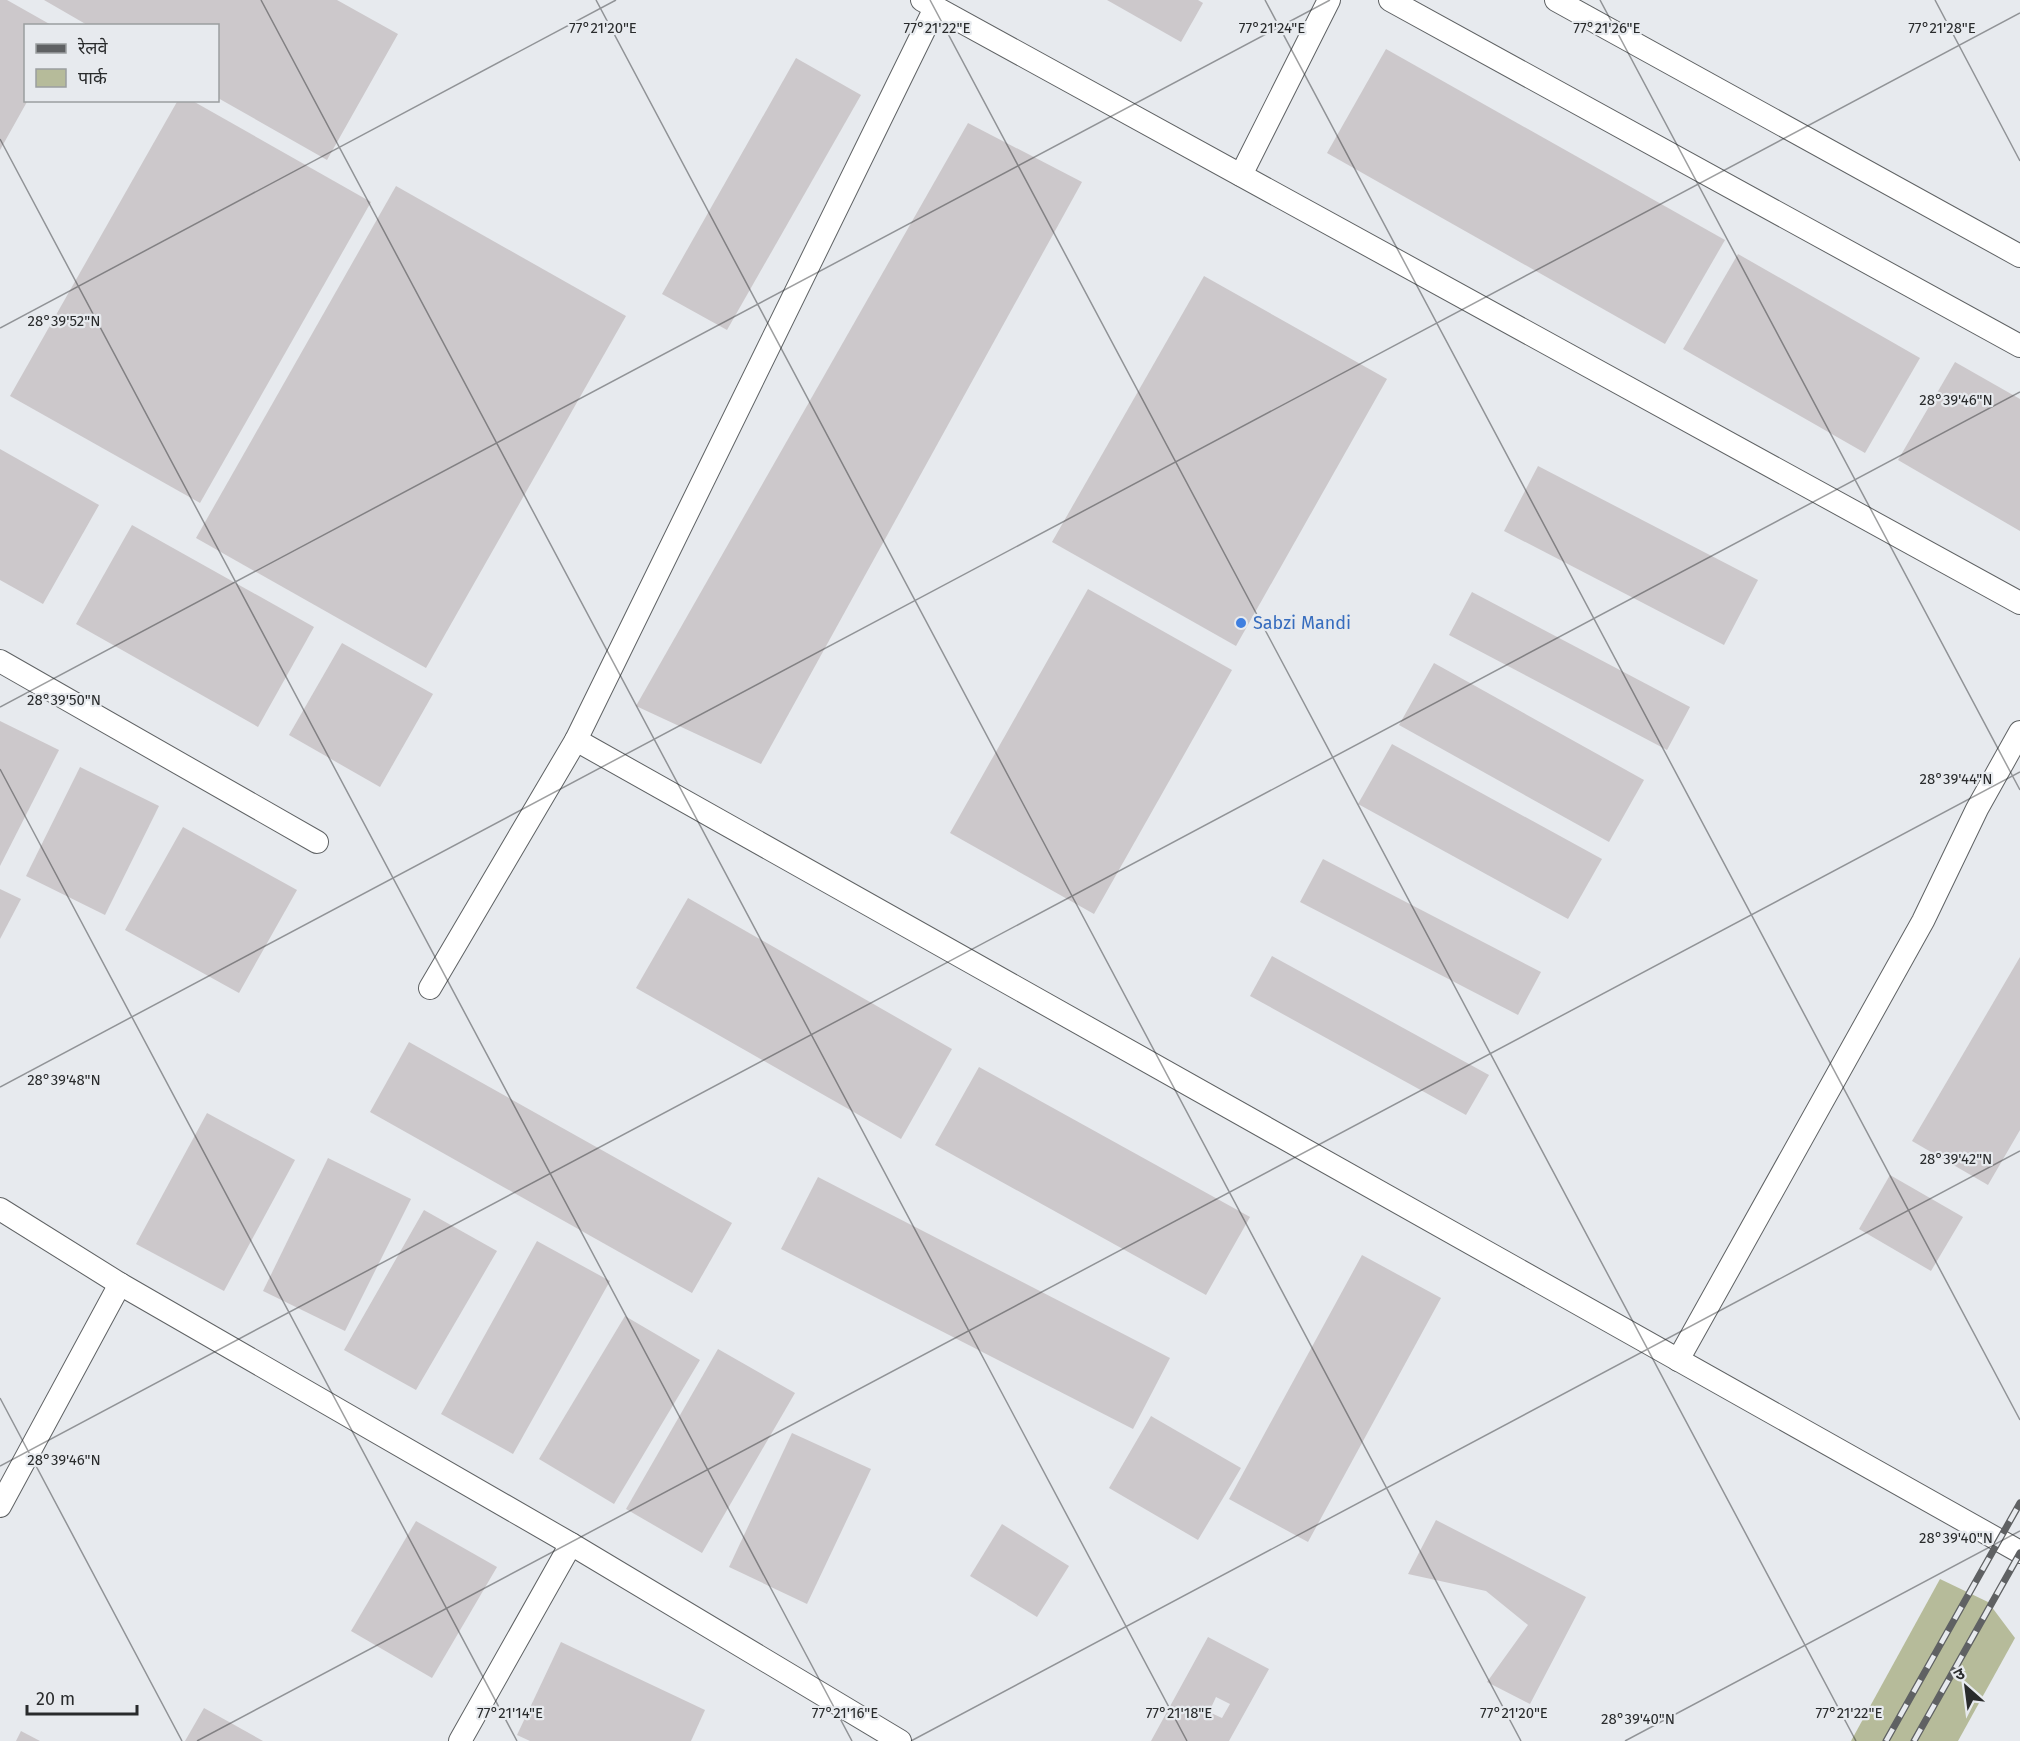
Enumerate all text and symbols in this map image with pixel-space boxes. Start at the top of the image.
text: 77°21'20"E [569,19,637,37]
text: 77°21'22"E [903,19,971,37]
text: 77°21'24"E [1239,19,1305,37]
text: 77°21'26"E [1573,19,1641,37]
text: 77°21'28"E [1908,19,1976,37]
legend [24,24,219,102]
text: रेलवे [77,37,109,59]
text: पार्क [78,67,108,89]
text: 28°39'52"N [28,312,101,330]
text: 28°39'46"N [1919,391,1993,409]
place label: Sabzi Mandi [1253,612,1351,634]
marker: Sabzi Mandi [1234,616,1248,630]
text: 28°39'50"N [27,691,101,709]
text: 28°39'44"N [1920,770,1992,788]
text: 28°39'48"N [27,1071,101,1089]
text: 28°39'42"N [1920,1150,1992,1168]
text: 28°39'46"N [27,1451,101,1469]
text: 28°39'40"N [1919,1529,1993,1547]
north arrow [1936,1657,1996,1717]
text: उ [1951,1663,1968,1685]
scale bar [27,1678,136,1716]
text: 20 m [36,1688,75,1710]
text: 77°21'14"E [477,1704,543,1722]
text: 77°21'16"E [812,1704,878,1722]
text: 77°21'18"E [1146,1704,1212,1722]
text: 77°21'20"E [1480,1704,1548,1722]
text: 77°21'22"E [1815,1704,1883,1722]
text: 28°39'40"N [1601,1710,1675,1728]

